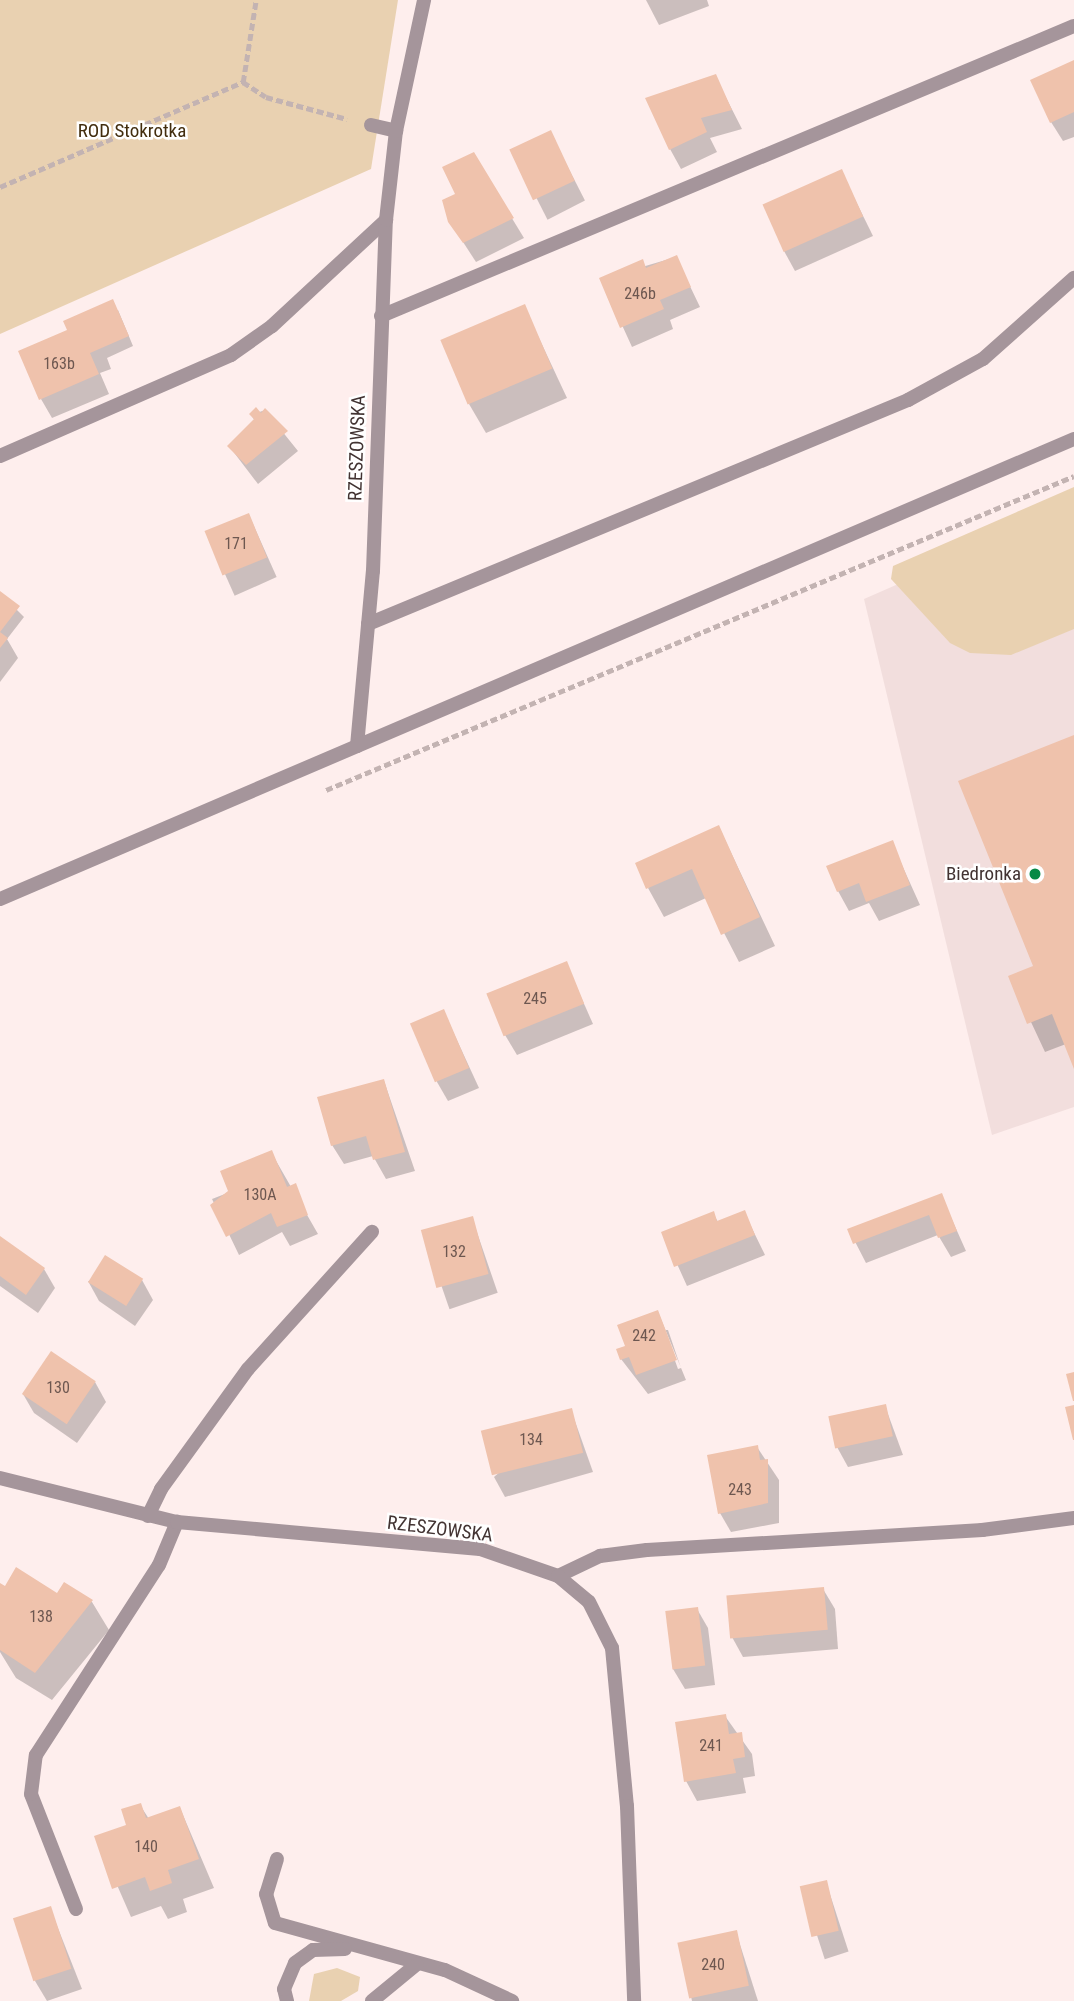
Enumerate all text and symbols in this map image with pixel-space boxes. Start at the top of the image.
park label: ROD Stokrotka [78,120,186,142]
house number: 246b [624,284,656,304]
house number: 163b [43,354,75,374]
street label: RZESZOWSKA [344,395,370,501]
house number: 171 [224,534,248,554]
place label: Biedronka [946,863,1021,885]
marker: Biedronka [1027,866,1043,882]
house number: 245 [523,989,547,1009]
house number: 130A [244,1185,276,1205]
house number: 132 [442,1242,466,1262]
house number: 242 [632,1326,656,1346]
house number: 130 [46,1378,70,1398]
house number: 134 [519,1430,543,1450]
house number: 243 [728,1480,752,1500]
street label: RZESZOWSKA [386,1511,494,1547]
house number: 138 [29,1607,53,1627]
house number: 241 [699,1736,723,1756]
house number: 140 [134,1837,158,1857]
house number: 240 [701,1955,725,1975]

